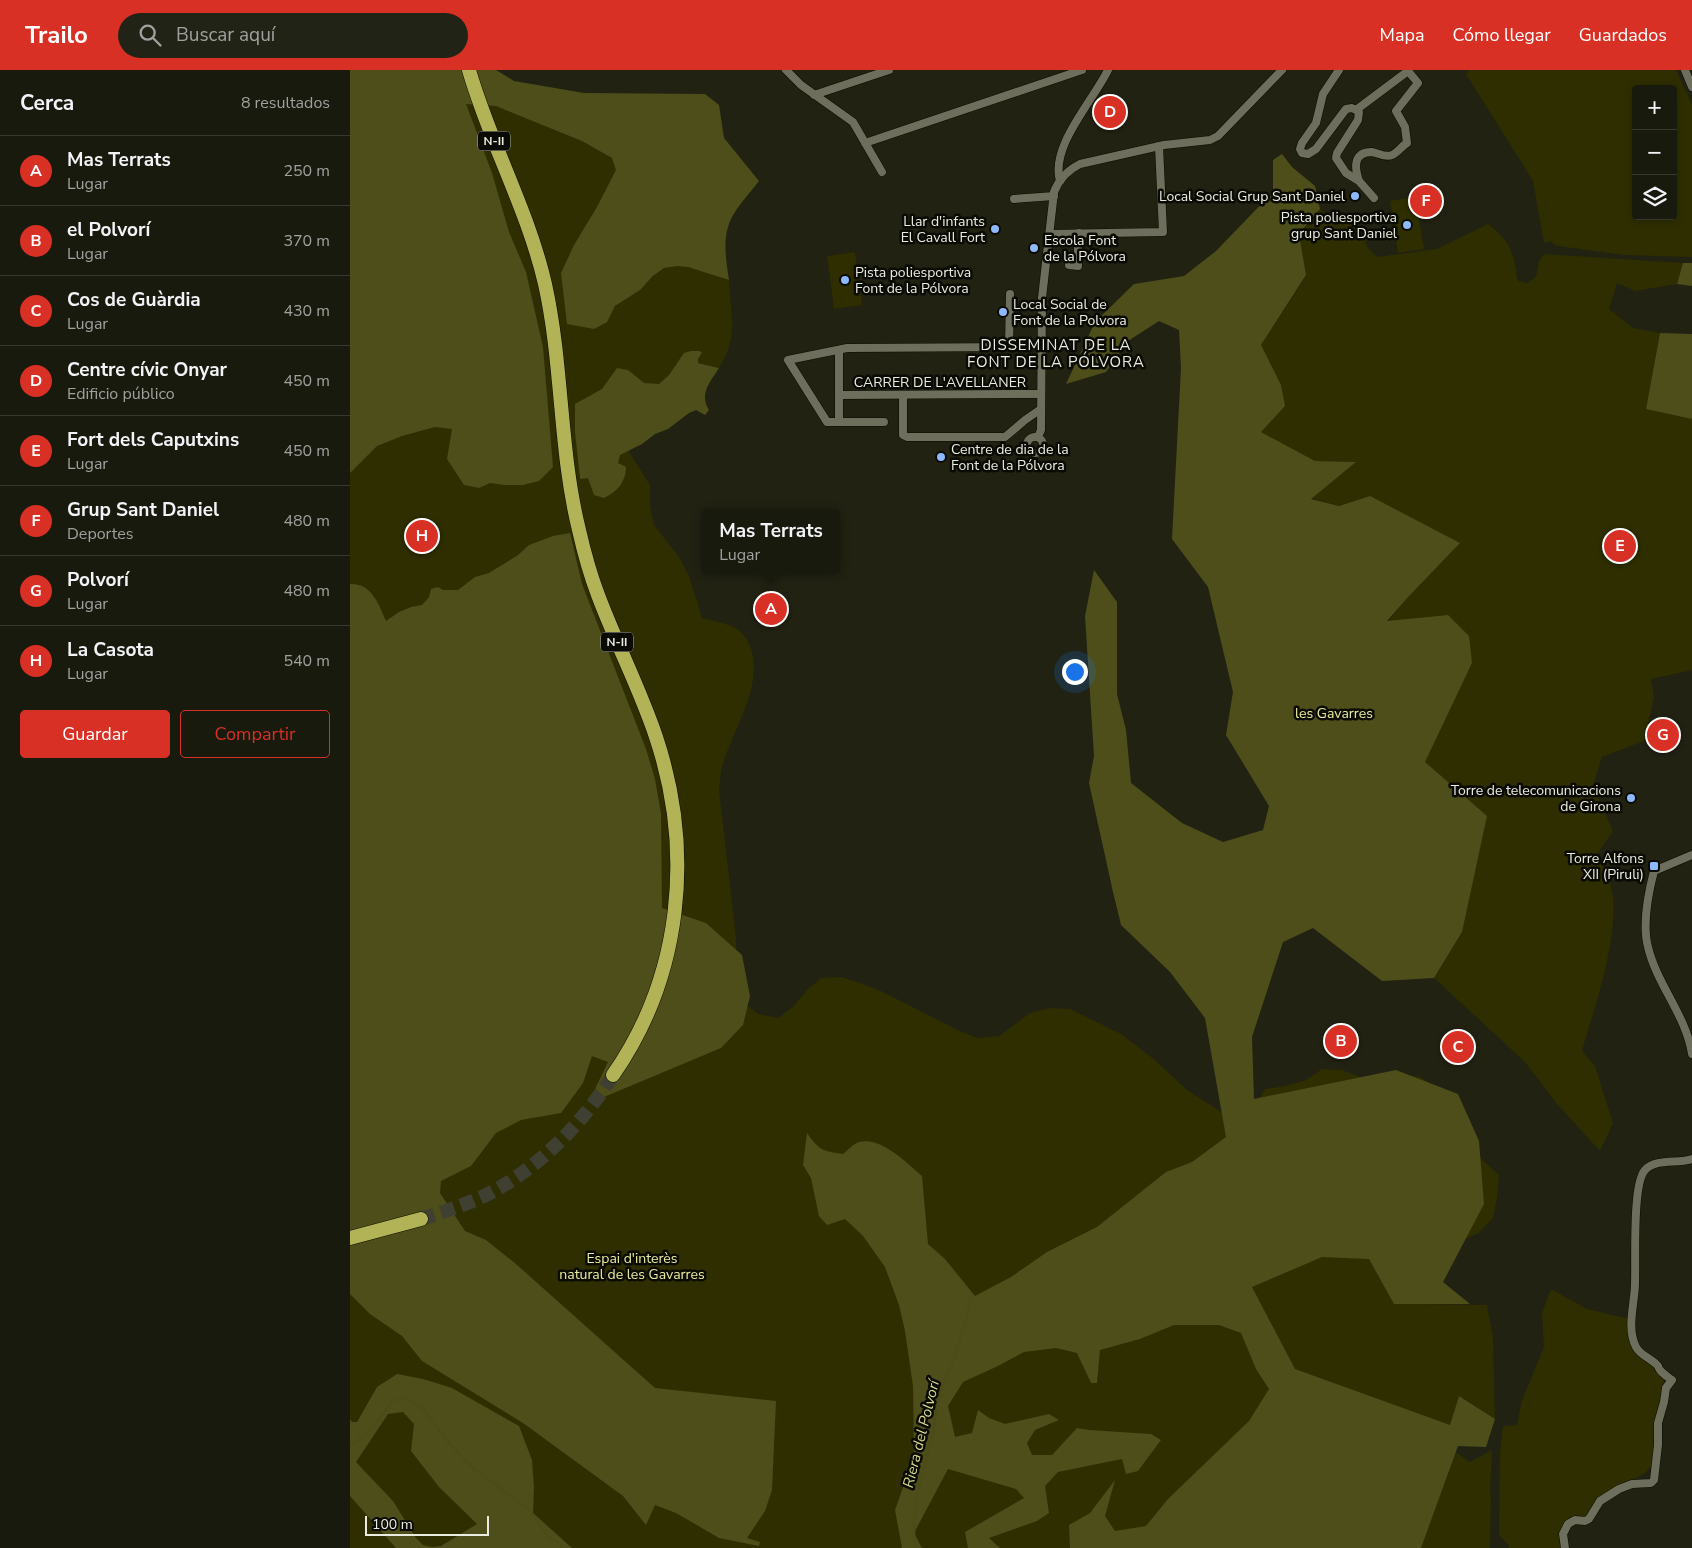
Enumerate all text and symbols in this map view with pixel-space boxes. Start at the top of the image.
search box [118,13,468,58]
text: Trailo [25,19,88,51]
icon: search [136,21,164,49]
text: Buscar aquí [176,22,275,48]
text: Mapa [1380,23,1425,47]
text: Cómo llegar [1453,23,1551,47]
text: Guardados [1579,23,1667,47]
map controls [1632,85,1677,220]
button: + [1632,85,1677,130]
text: Cerca [20,89,74,117]
text: 8 resultados [241,92,330,114]
pin: D [1094,93,1126,131]
button: − [1632,130,1677,175]
road number: N-II [478,131,510,150]
text: Mas Terrats [67,147,171,173]
text: A [30,160,42,182]
text: 250 m [283,160,330,182]
text: Lugar [67,173,108,195]
button: layers [1632,175,1677,220]
pin: F [1410,182,1442,220]
place label: Local Social Grup Sant Daniel [1159,187,1346,206]
marker: Local Social Grup Sant Daniel [1349,190,1361,202]
place label: Pista poliesportiva grup Sant Daniel [1281,208,1398,243]
place label: Llar d'infants El Cavall Fort [901,212,985,247]
text: el Polvorí [67,217,150,243]
marker: Pista poliesportiva grup Sant Daniel [1401,219,1413,231]
marker: Llar d'infants El Cavall Fort [989,223,1001,235]
text: B [30,230,42,252]
text: 370 m [283,230,330,252]
place label: Escola Font de la Pólvora [1044,231,1126,266]
marker: Escola Font de la Pólvora [1028,242,1040,254]
text: Lugar [67,243,108,265]
place label: Pista poliesportiva Font de la Pólvora [855,263,971,298]
marker: Pista poliesportiva Font de la Pólvora [839,274,851,286]
text: Cos de Guàrdia [67,287,201,313]
place label: Local Social de Font de la Polvora [1013,295,1127,330]
text: C [31,300,41,322]
text: 430 m [283,300,330,322]
marker: Local Social de Font de la Polvora [997,306,1009,318]
text: Lugar [67,313,108,335]
district label: DISSEMINAT DE LA FONT DE LA PÓLVORA [967,335,1145,372]
text: Centre cívic Onyar [67,357,227,383]
text: D [30,370,42,392]
text: 450 m [283,370,330,392]
street label: CARRER DE L'AVELLANER [854,373,1026,392]
text: Edificio público [67,383,175,405]
text: Fort dels Caputxins [67,427,239,453]
text: E [31,440,41,462]
text: 450 m [283,440,330,462]
place label: Centre de dia de la Font de la Pólvora [951,440,1069,475]
marker: Centre de dia de la Font de la Pólvora [935,451,947,463]
text: Lugar [67,453,108,475]
text: Grup Sant Daniel [67,497,219,523]
popup [702,509,840,574]
text: F [32,510,41,532]
text: 480 m [283,510,330,532]
pin: H [406,517,438,555]
text: Mas Terrats [719,518,823,544]
text: Deportes [67,523,134,545]
pin: E [1604,527,1636,565]
text: Lugar [719,544,760,566]
text: Polvorí [67,567,129,593]
text: G [30,580,42,602]
text: 480 m [283,580,330,602]
pin: A [755,590,787,628]
text: Lugar [67,593,108,615]
road number: N-II [601,632,633,652]
text: La Casota [67,637,154,663]
text: H [30,650,42,672]
text: 540 m [283,650,330,672]
your location [1062,659,1088,685]
text: Lugar [67,663,108,685]
park label: les Gavarres [1295,704,1373,723]
button: Guardar [20,710,170,758]
button: Compartir [180,710,330,758]
pin: G [1647,716,1679,754]
place label: Torre de telecomunicacions de Girona [1451,781,1621,816]
marker: Torre de telecomunicacions de Girona [1625,792,1637,804]
place label: Torre Alfons XII (Piruli) [1567,849,1644,884]
marker: Torre Alfons XII (Piruli) [1648,860,1660,872]
pin: B [1325,1022,1357,1060]
pin: C [1442,1028,1474,1066]
park label: Espai d'interès natural de les Gavarres [559,1249,705,1284]
water label: Riera del Polvorí [898,1376,945,1490]
scale bar [365,1513,489,1536]
text: 100 m [372,1515,413,1534]

